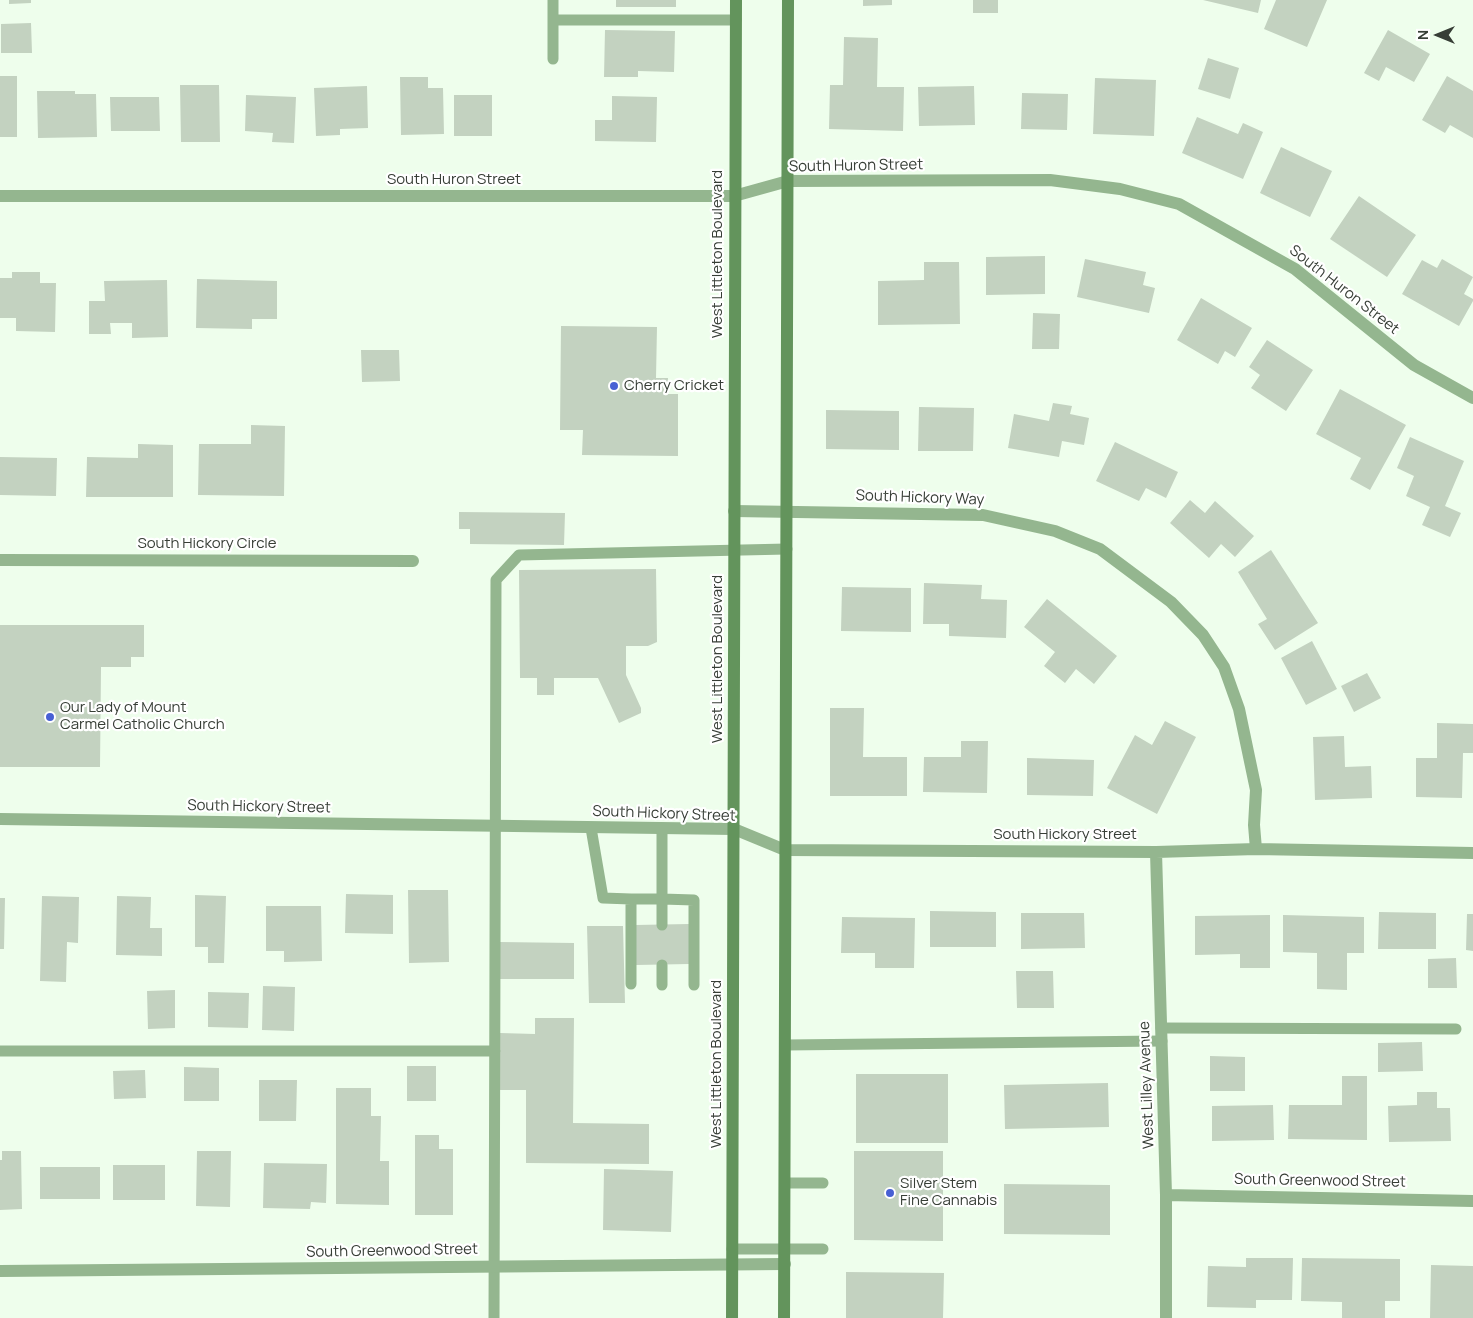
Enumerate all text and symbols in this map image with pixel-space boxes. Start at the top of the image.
north arrow [1413,10,1463,60]
text: N [1413,30,1432,40]
street label: South Huron Street [789,156,923,176]
street label: West Littleton Boulevard [709,170,727,338]
street label: South Huron Street [387,171,521,189]
street label: South Huron Street [1286,242,1402,338]
place label: Cherry Cricket [624,377,724,395]
marker: Cherry Cricket [608,380,620,392]
street label: South Hickory Way [855,487,985,509]
street label: South Hickory Circle [137,535,277,553]
street label: West Littleton Boulevard [709,575,727,743]
place label: Our Lady of Mount Carmel Catholic Church [60,699,225,734]
marker: Our Lady of Mount Carmel Catholic Church [44,711,56,723]
street label: South Hickory Street [187,797,331,817]
street label: South Hickory Street [592,803,736,825]
street label: South Hickory Street [993,826,1137,844]
street label: West Littleton Boulevard [708,980,726,1148]
street label: West Lilley Avenue [1136,1021,1158,1149]
street label: South Greenwood Street [1234,1171,1406,1191]
place label: Silver Stem Fine Cannabis [900,1175,997,1210]
marker: Silver Stem Fine Cannabis [884,1187,896,1199]
street label: South Greenwood Street [306,1241,478,1261]

